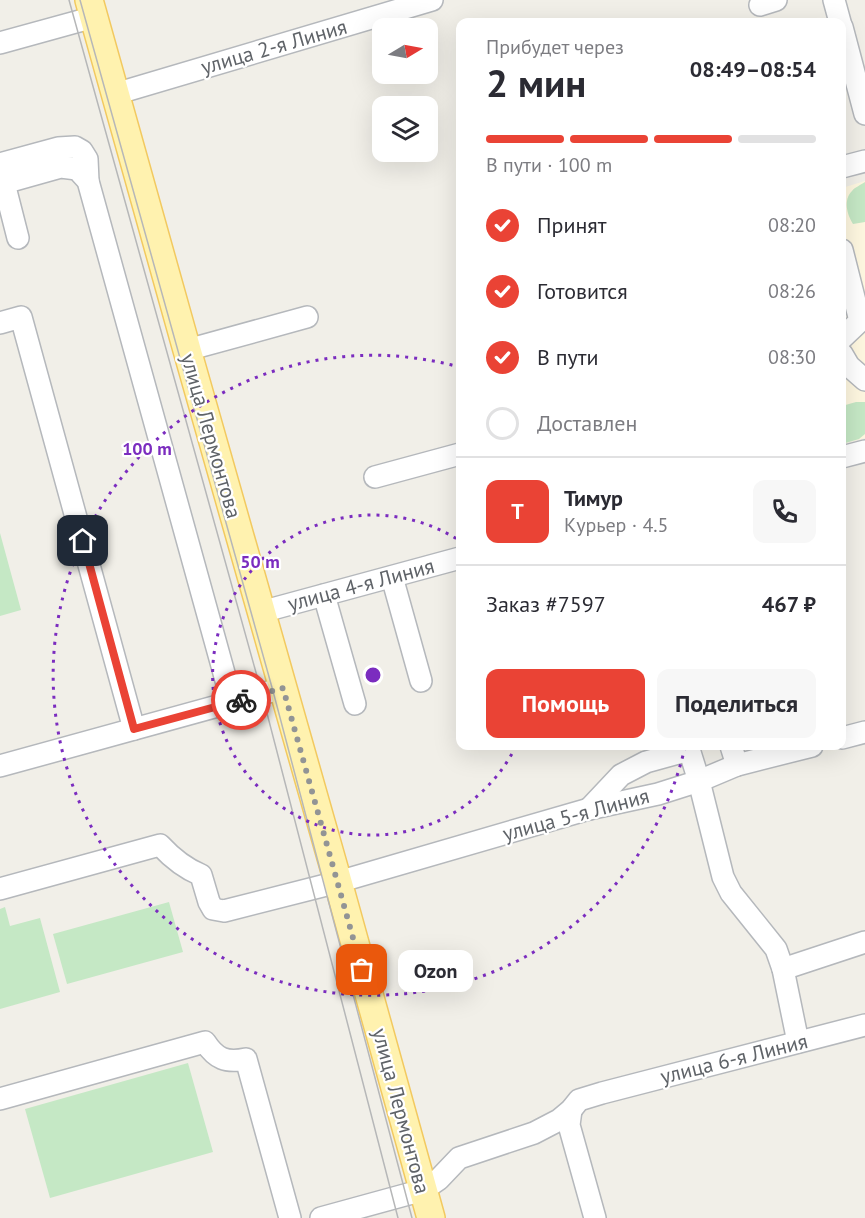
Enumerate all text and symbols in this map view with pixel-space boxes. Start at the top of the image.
street label: улица 2-я Линия [198,13,350,80]
north arrow [372,18,438,84]
map controls [372,18,438,162]
text: Прибудет через [486,34,624,60]
text: 08:49–08:54 [690,55,816,83]
text: 2 мин [486,57,586,108]
button: layers [372,96,438,162]
text: В пути · 100 m [486,152,612,178]
icon: check [486,209,519,242]
text: Принят [537,211,607,239]
text: 08:20 [768,212,816,238]
icon: check [486,275,519,308]
text: Готовится [537,277,628,305]
text: 08:26 [768,278,816,304]
icon: check [486,341,519,374]
text: В пути [537,343,599,371]
text: 08:30 [768,344,816,370]
street label: улица Лермонтова [175,350,248,521]
text: Доставлен [537,409,637,437]
text: 100 m [122,437,172,460]
button: phone [753,480,816,543]
text: Тимур [564,484,623,512]
text: Т [511,497,524,525]
text: Курьер · 4.5 [564,512,668,538]
pin [57,515,108,566]
icon: home [66,524,99,557]
text: 50 m [240,550,280,573]
street label: улица 4-я Линия [285,552,437,617]
text: Заказ #7597 [486,590,606,618]
text: 467 ₽ [762,590,816,618]
centre of rings [363,665,383,685]
button: Помощь [486,669,645,738]
button: Поделиться [657,669,816,738]
courier [211,670,271,730]
icon: bike [225,684,258,717]
street label: улица 5-я Линия [500,782,652,847]
pin [336,944,387,995]
callout: Ozon [398,949,473,991]
icon: bag [345,953,378,986]
text: Ozon [414,958,457,984]
street label: улица Лермонтова [366,1025,437,1197]
street label: улица 6-я Линия [657,1027,810,1090]

